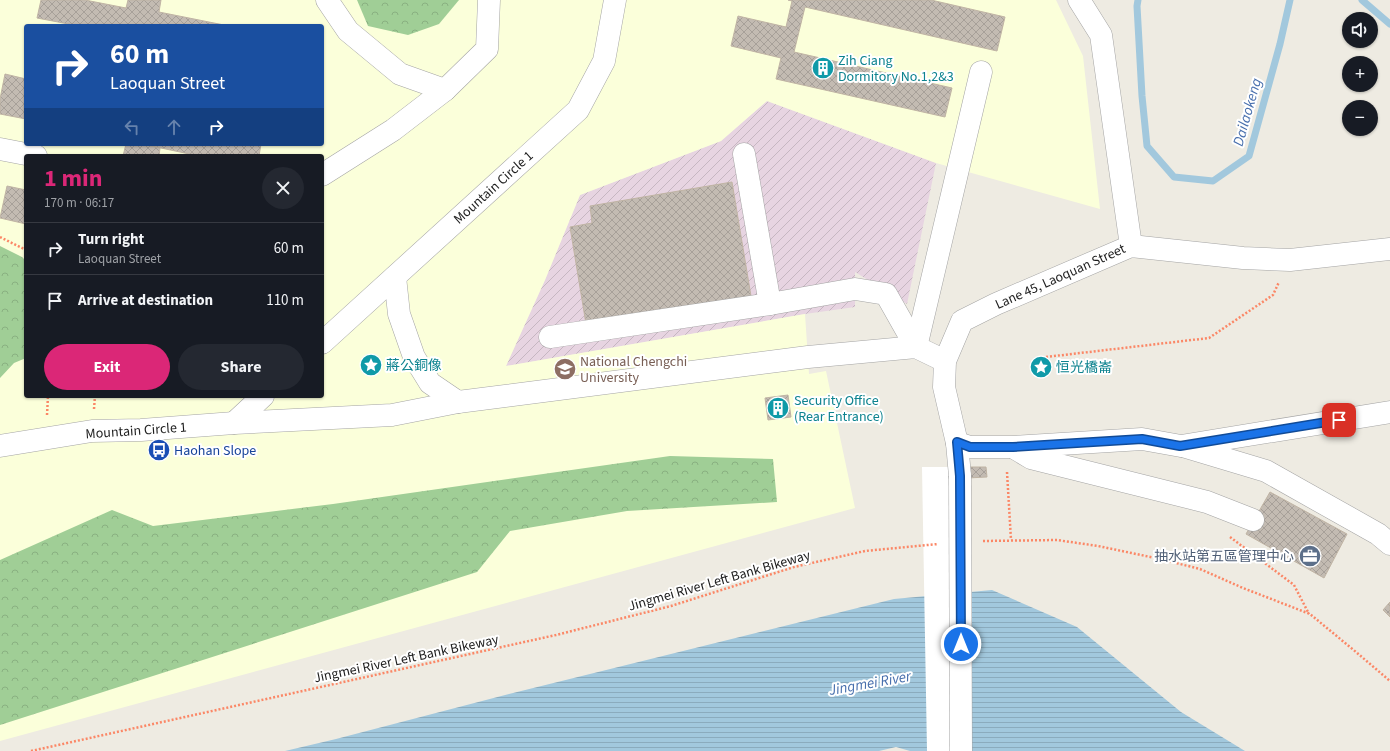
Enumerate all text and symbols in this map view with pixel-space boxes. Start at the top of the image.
map controls [1342,12,1378,136]
button: sound [1342,12,1378,48]
text: 60 m [110,34,169,74]
icon: right [44,40,96,92]
place label: Zih Ciang Dormitory No.1,2&3 [838,51,954,87]
building icon: Zih Ciang Dormitory No.1,2&3 [810,55,836,81]
button: + [1342,56,1378,92]
text: Laoquan Street [110,71,225,96]
water label: Dailaokeng [1228,76,1267,149]
button: − [1342,100,1378,136]
icon: left [121,116,143,138]
icon: ahead [163,116,185,138]
icon: right [205,116,227,138]
street label: Mountain Circle 1 [449,146,538,229]
text: 1 min [44,161,102,196]
button: close [262,167,304,209]
text: 170 m · 06:17 [44,194,114,212]
text: Turn right [78,229,144,250]
icon: right [44,238,66,260]
text: 60 m [274,238,304,259]
street label: Lane 45, Laoquan Street [992,239,1129,315]
text: Laoquan Street [78,250,161,268]
icon: arrive [44,290,66,312]
text: Arrive at destination [78,290,213,311]
text: 110 m [266,290,304,311]
button: Exit [44,344,170,390]
button: Share [178,344,304,390]
place icon: 蔣公銅像 [358,352,384,378]
place label: National Chengchi University [580,352,687,388]
place icon: 恒光橋崙 [1028,354,1054,380]
place label: 蔣公銅像 [386,356,442,376]
school or university icon: National Chengchi University [552,356,578,382]
place label: 恒光橋崙 [1056,358,1112,378]
place label: Security Office (Rear Entrance) [794,391,884,427]
building icon: Security Office (Rear Entrance) [765,395,791,421]
pin [1322,403,1356,437]
icon: arrive [1328,409,1350,431]
street label: Mountain Circle 1 [85,417,187,445]
bus stop icon: Haohan Slope [146,437,172,463]
place label: Haohan Slope [174,441,256,461]
office icon: 抽水站第五區管理中心 [1297,543,1323,569]
street label: Jingmei River Left Bank Bikeway [626,545,813,617]
place label: 抽水站第五區管理中心 [1154,547,1294,567]
position arrow [940,623,982,665]
street label: Jingmei River Left Bank Bikeway [312,630,501,688]
water label: Jingmei River [826,666,914,701]

